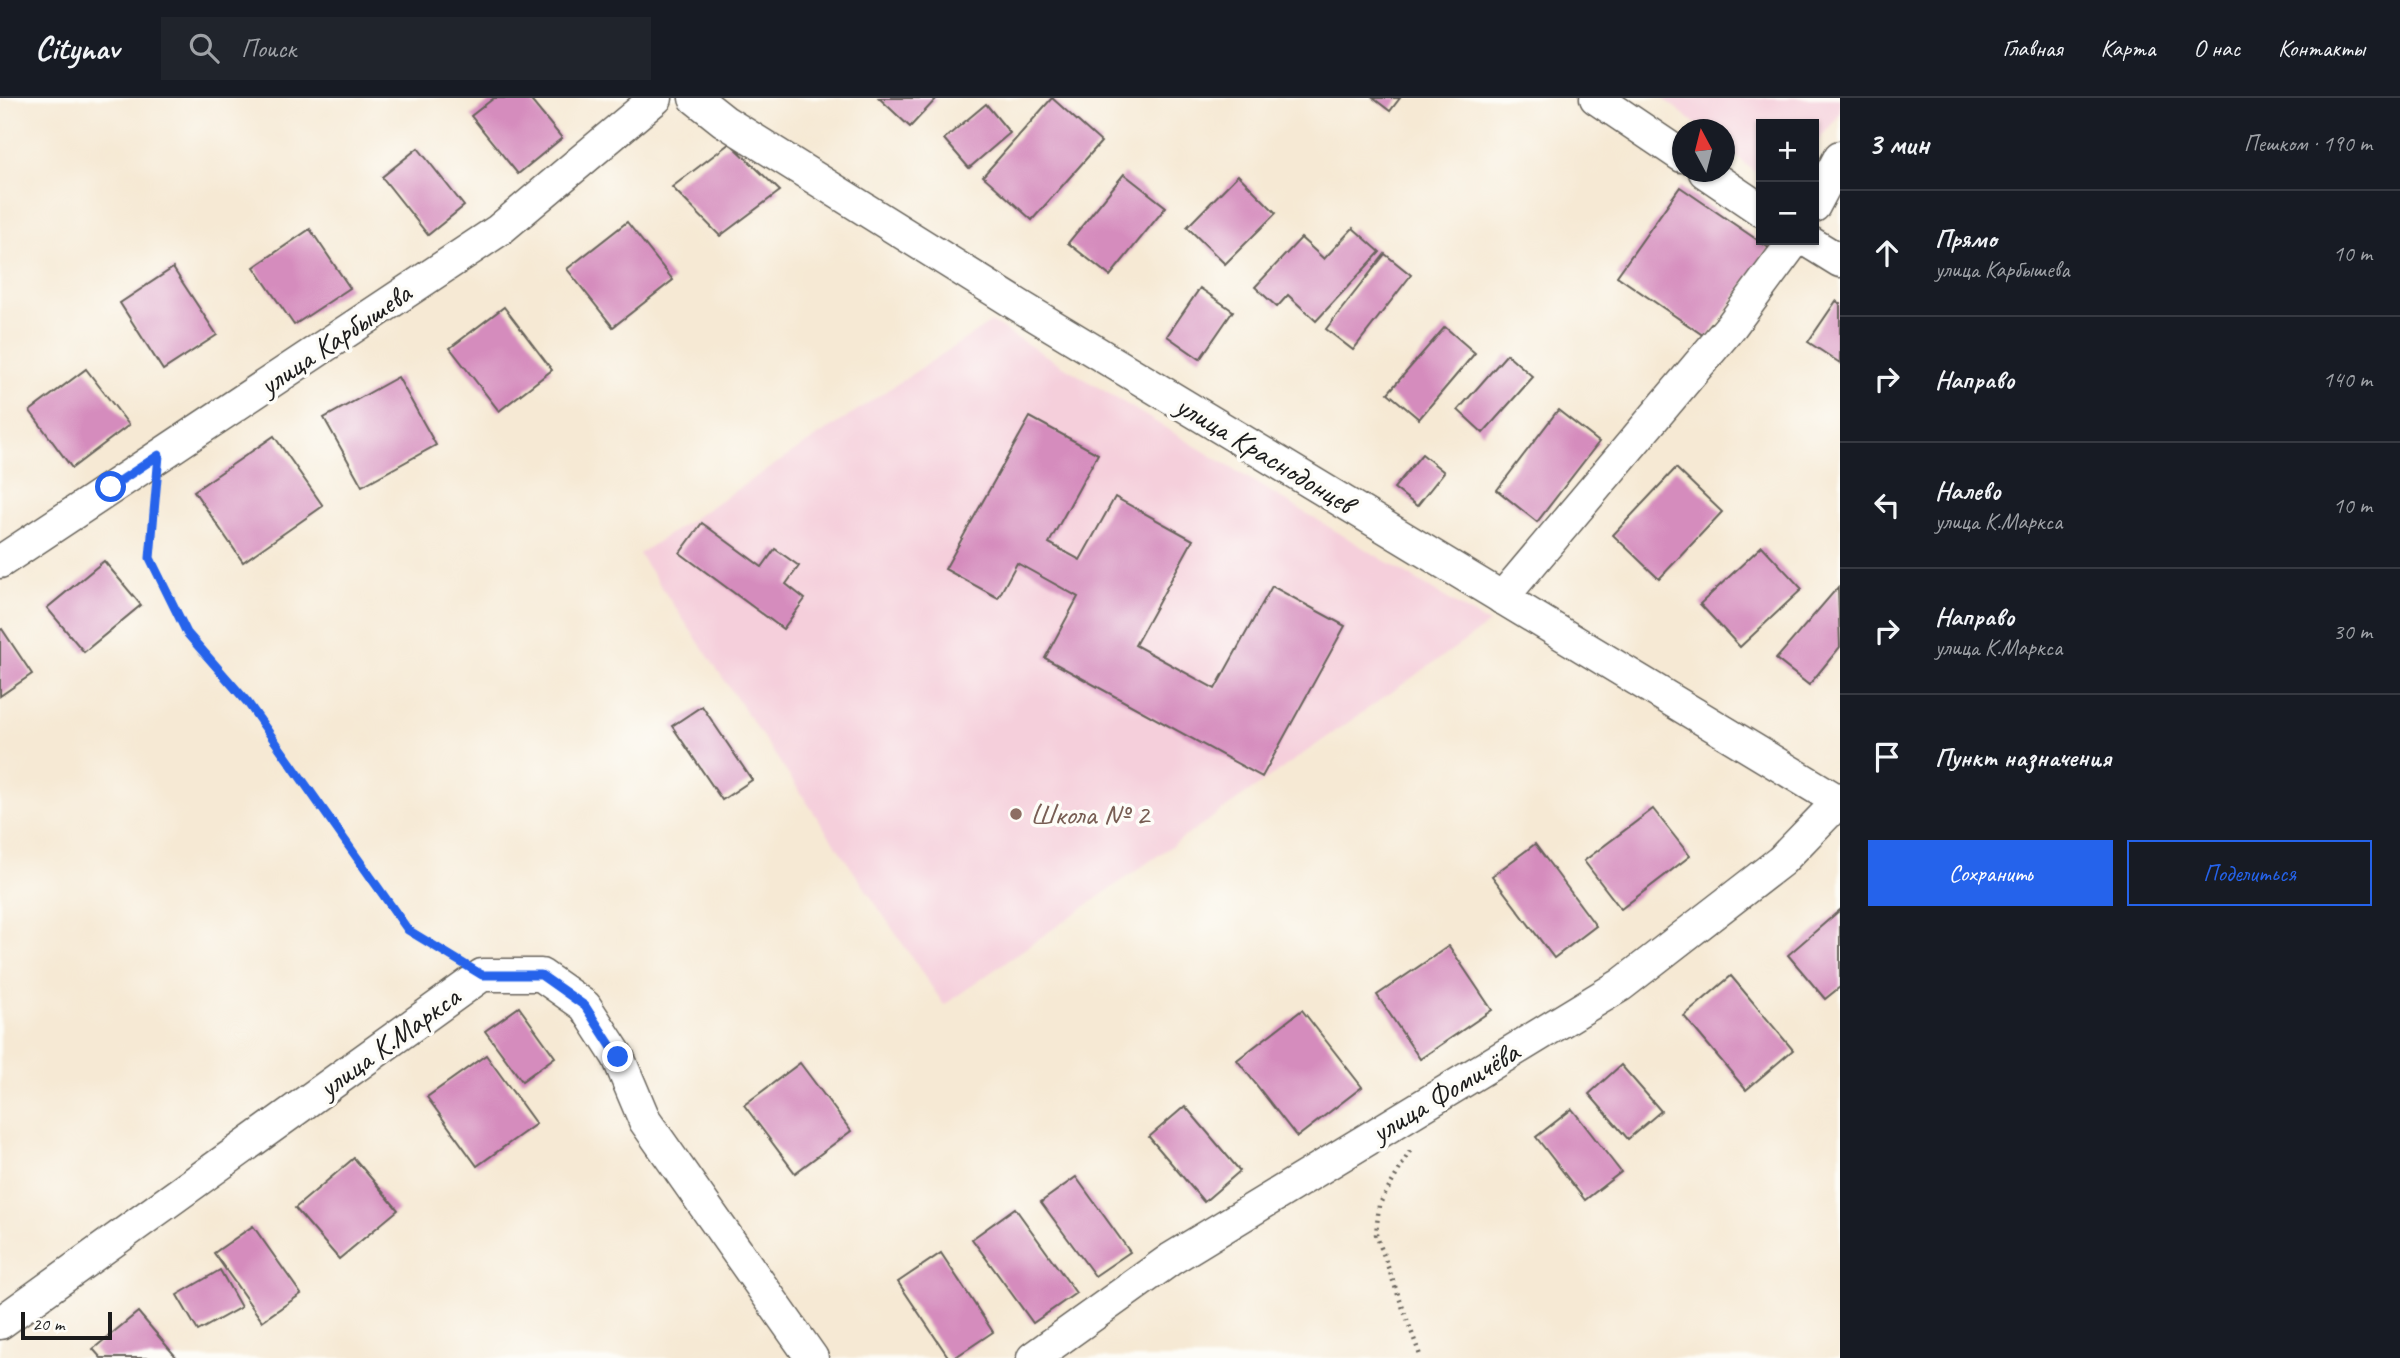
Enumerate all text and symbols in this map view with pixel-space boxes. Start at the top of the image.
search box [161,17,651,80]
text: Citynav [35,27,119,69]
icon: search [185,29,223,67]
text: Поиск [241,32,296,65]
text: Главная [2002,33,2063,63]
text: Карта [2101,33,2155,63]
text: О нас [2193,33,2240,63]
text: Контакты [2278,33,2365,63]
north arrow [1672,119,1735,182]
map controls [1756,119,1819,245]
button: + [1756,119,1819,182]
text: 3 мин [1868,125,1929,163]
text: Пешком · 190 m [2244,129,2372,158]
button: − [1756,182,1819,245]
text: Прямо [1935,222,1997,255]
icon: ahead [1868,234,1906,272]
text: 10 m [2333,239,2372,268]
text: улица Карбышева [1935,255,2069,284]
street label: улица Карбышева [250,273,420,405]
icon: right [1868,360,1906,398]
text: Направо [1935,363,2014,396]
text: 140 m [2323,365,2372,394]
street label: улица Краснодонцев [1167,385,1366,525]
route start [95,471,126,502]
text: Налево [1935,474,2001,507]
icon: left [1868,486,1906,524]
text: 10 m [2333,491,2372,520]
text: улица К.Маркса [1935,507,2062,536]
text: Направо [1935,600,2014,633]
icon: right [1868,612,1906,650]
text: 30 m [2333,617,2372,646]
text: улица К.Маркса [1935,633,2062,662]
icon: arrive [1868,738,1906,776]
text: Пункт назначения [1935,741,2111,774]
place label: Школа № 2 [1030,795,1151,833]
marker: Школа № 2 [1008,806,1024,822]
button: Сохранить [1868,840,2113,906]
button: Поделиться [2127,840,2372,906]
street label: улица К.Маркса [309,977,469,1107]
street label: улица Фомичёва [1362,1032,1527,1152]
route end [602,1041,633,1072]
scale bar [21,1309,112,1341]
text: 20 m [32,1312,64,1336]

